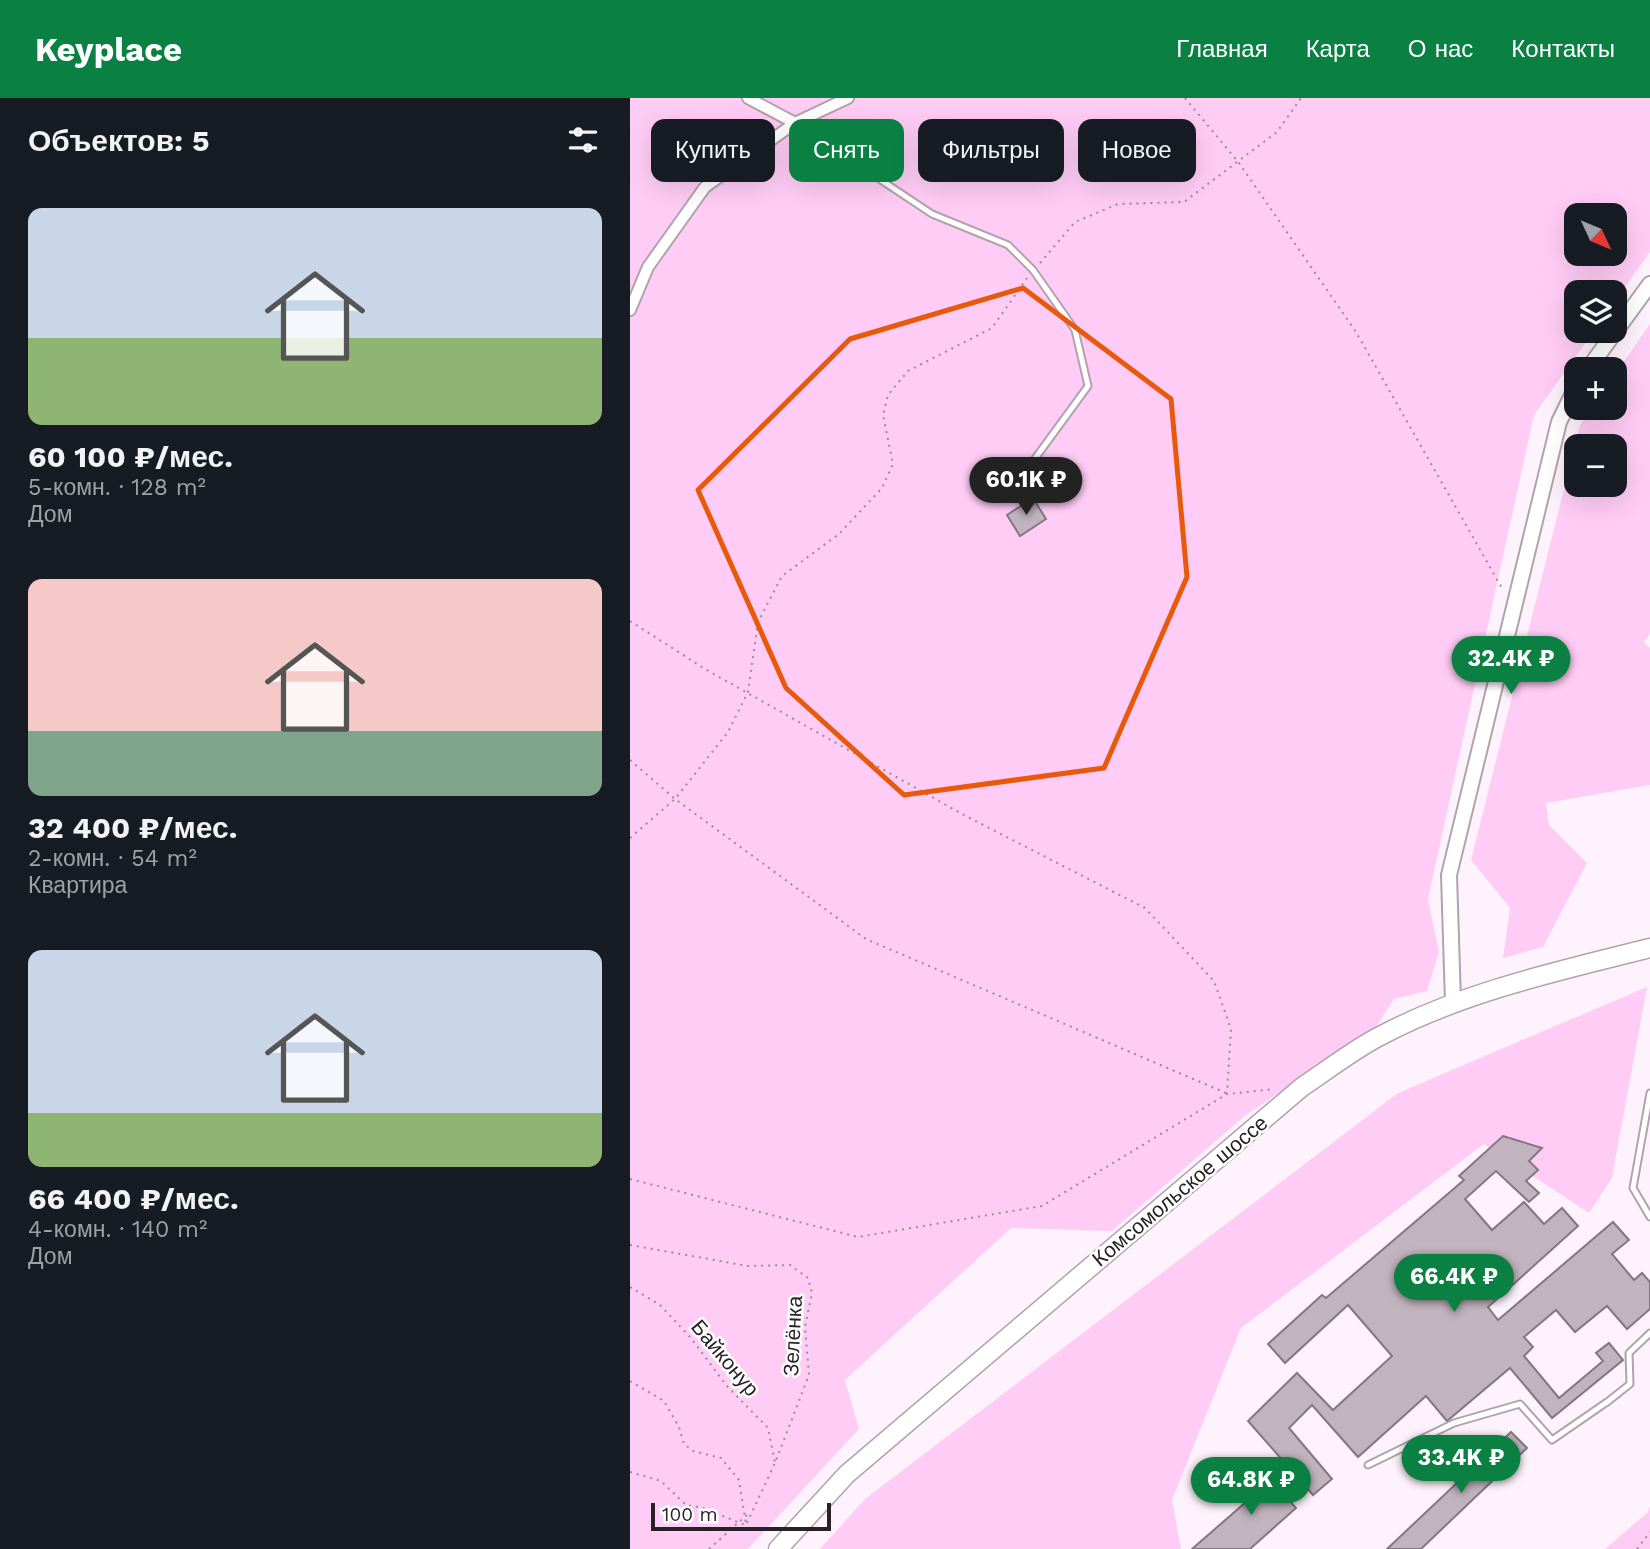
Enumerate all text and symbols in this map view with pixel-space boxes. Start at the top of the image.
text: Keyplace [35,30,182,69]
text: Главная [1176,35,1268,63]
text: Карта [1306,35,1370,63]
text: О нас [1408,35,1473,63]
text: Контакты [1511,35,1615,63]
chip: Купить [651,119,775,182]
chip: Снять [789,119,904,182]
chip: Фильтры [918,119,1064,182]
chip: Новое [1078,119,1196,182]
icon: filters [564,121,602,159]
text: Объектов: 5 [28,123,210,158]
north arrow [1564,203,1628,266]
map controls [1564,203,1627,497]
icon: home [252,253,378,379]
button: layers [1564,280,1627,343]
button: + [1564,357,1627,420]
button: − [1564,434,1627,497]
text: 60 100 ₽/мес. [28,439,233,474]
pin: 60.1K ₽ [961,458,1091,517]
text: 60.1K ₽ [985,466,1067,493]
text: 5-комн. · 128 m² [28,474,206,501]
text: Дом [28,501,72,528]
icon: home [252,624,378,750]
pin: 32.4K ₽ [1446,636,1576,696]
text: 32.4K ₽ [1467,645,1555,672]
text: 32 400 ₽/мес. [28,810,237,845]
text: 2-комн. · 54 m² [28,845,197,872]
text: Квартира [28,872,127,899]
icon: home [252,995,378,1121]
street label: Комсомольское шоссе [1087,1110,1272,1271]
text: 66 400 ₽/мес. [28,1181,239,1216]
text: 4-комн. · 140 m² [28,1216,207,1243]
text: Дом [28,1243,72,1270]
pin: 66.4K ₽ [1389,1254,1519,1314]
text: 66.4K ₽ [1410,1263,1498,1290]
street label: Зелёнка [778,1295,807,1377]
street label: Байконур [686,1314,764,1401]
pin: 33.4K ₽ [1396,1436,1526,1495]
text: 33.4K ₽ [1418,1444,1504,1471]
pin: 64.8K ₽ [1186,1458,1316,1517]
text: 64.8K ₽ [1207,1466,1295,1493]
scale bar [651,1500,831,1532]
text: 100 m [662,1503,718,1526]

